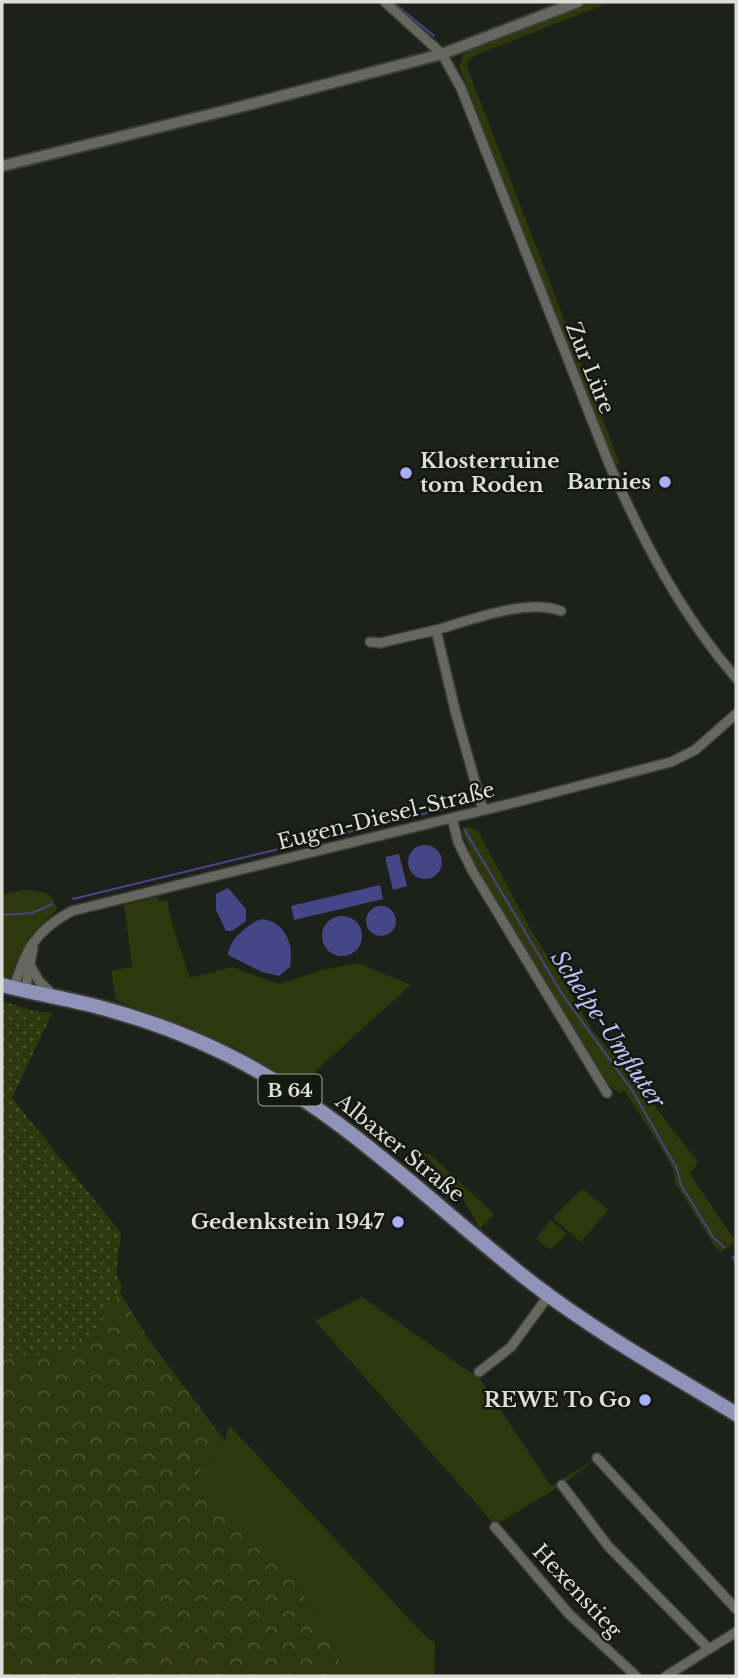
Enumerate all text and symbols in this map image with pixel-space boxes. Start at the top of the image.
street label: Zur Lüre [560,318,620,418]
place label: Klosterruine tom Roden [420,448,560,498]
marker: Klosterruine tom Roden [398,465,414,481]
place label: Barnies [567,469,651,495]
marker: Barnies [657,474,673,490]
street label: Eugen-Diesel-Straße [275,776,497,856]
water label: Schelpe-Umfluter [545,945,672,1114]
road number: B 64 [258,1074,322,1106]
street label: Albaxer Straße [330,1088,469,1208]
place label: Gedenkstein 1947 [191,1209,385,1235]
marker: Gedenkstein 1947 [390,1214,406,1230]
place label: REWE To Go [484,1387,631,1413]
marker: REWE To Go [637,1392,653,1408]
street label: Hexenstieg [527,1539,627,1644]

